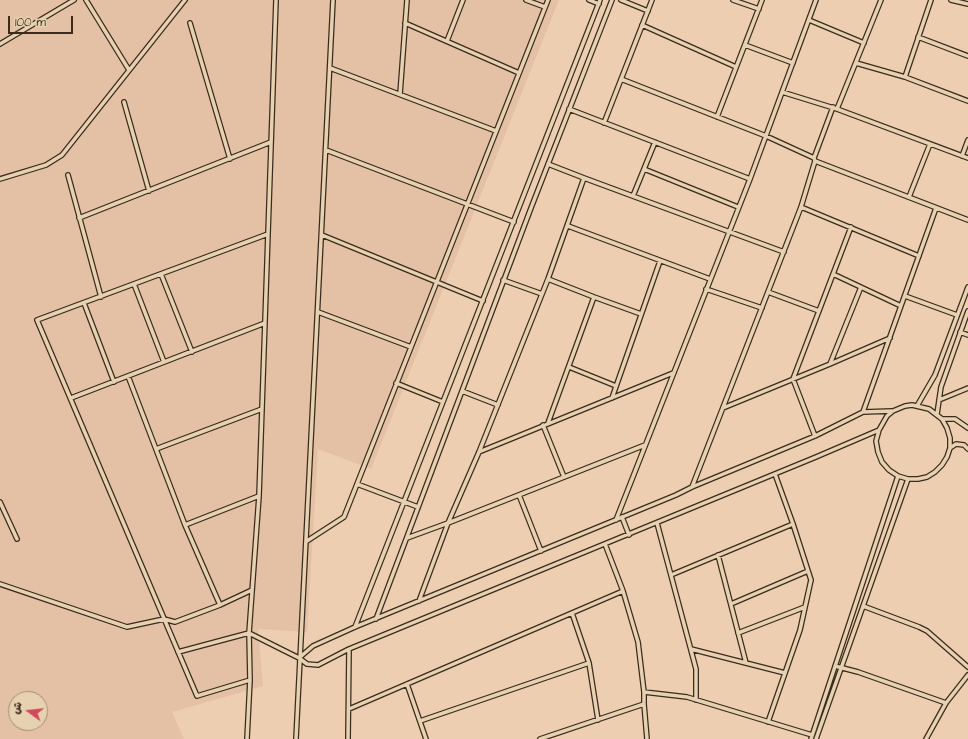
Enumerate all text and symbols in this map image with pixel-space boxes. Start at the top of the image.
scale bar [10,8,75,34]
text: 100 m [15,14,46,31]
north arrow [8,691,48,731]
text: ش [8,700,26,716]

